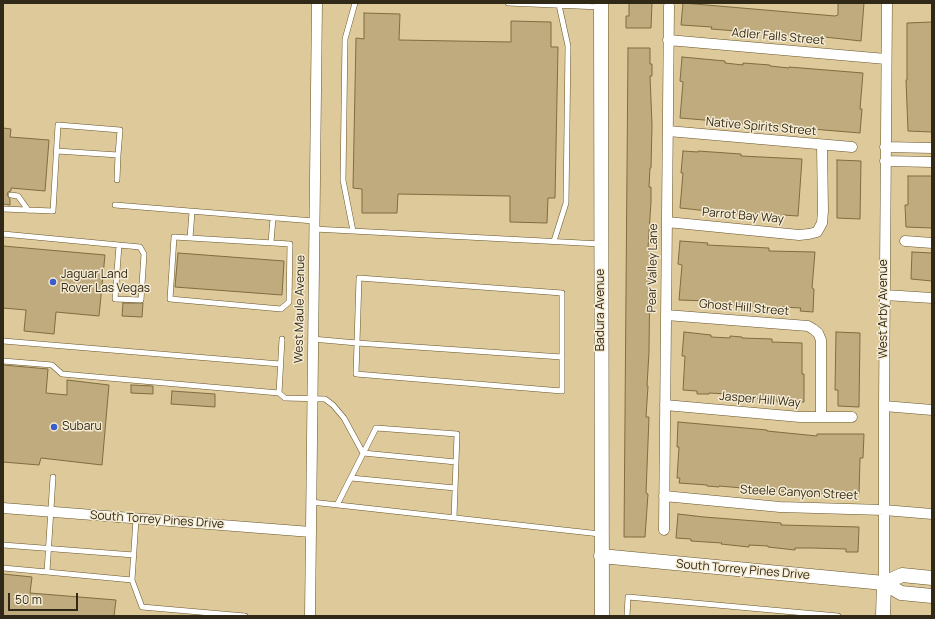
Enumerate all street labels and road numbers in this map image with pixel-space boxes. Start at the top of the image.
street label: Adler Falls Street [731,26,825,48]
street label: Native Spirits Street [705,115,817,139]
street label: Parrot Bay Way [701,205,785,227]
street label: Pear Valley Lane [645,223,661,313]
street label: West Maule Avenue [292,255,308,363]
street label: West Arby Avenue [877,259,891,359]
street label: Badura Avenue [594,269,608,351]
street label: Ghost Hill Street [698,297,790,319]
street label: Jasper Hill Way [719,389,801,411]
street label: Steele Canyon Street [740,483,858,503]
street label: South Torrey Pines Drive [90,508,224,532]
street label: South Torrey Pines Drive [675,557,811,583]

